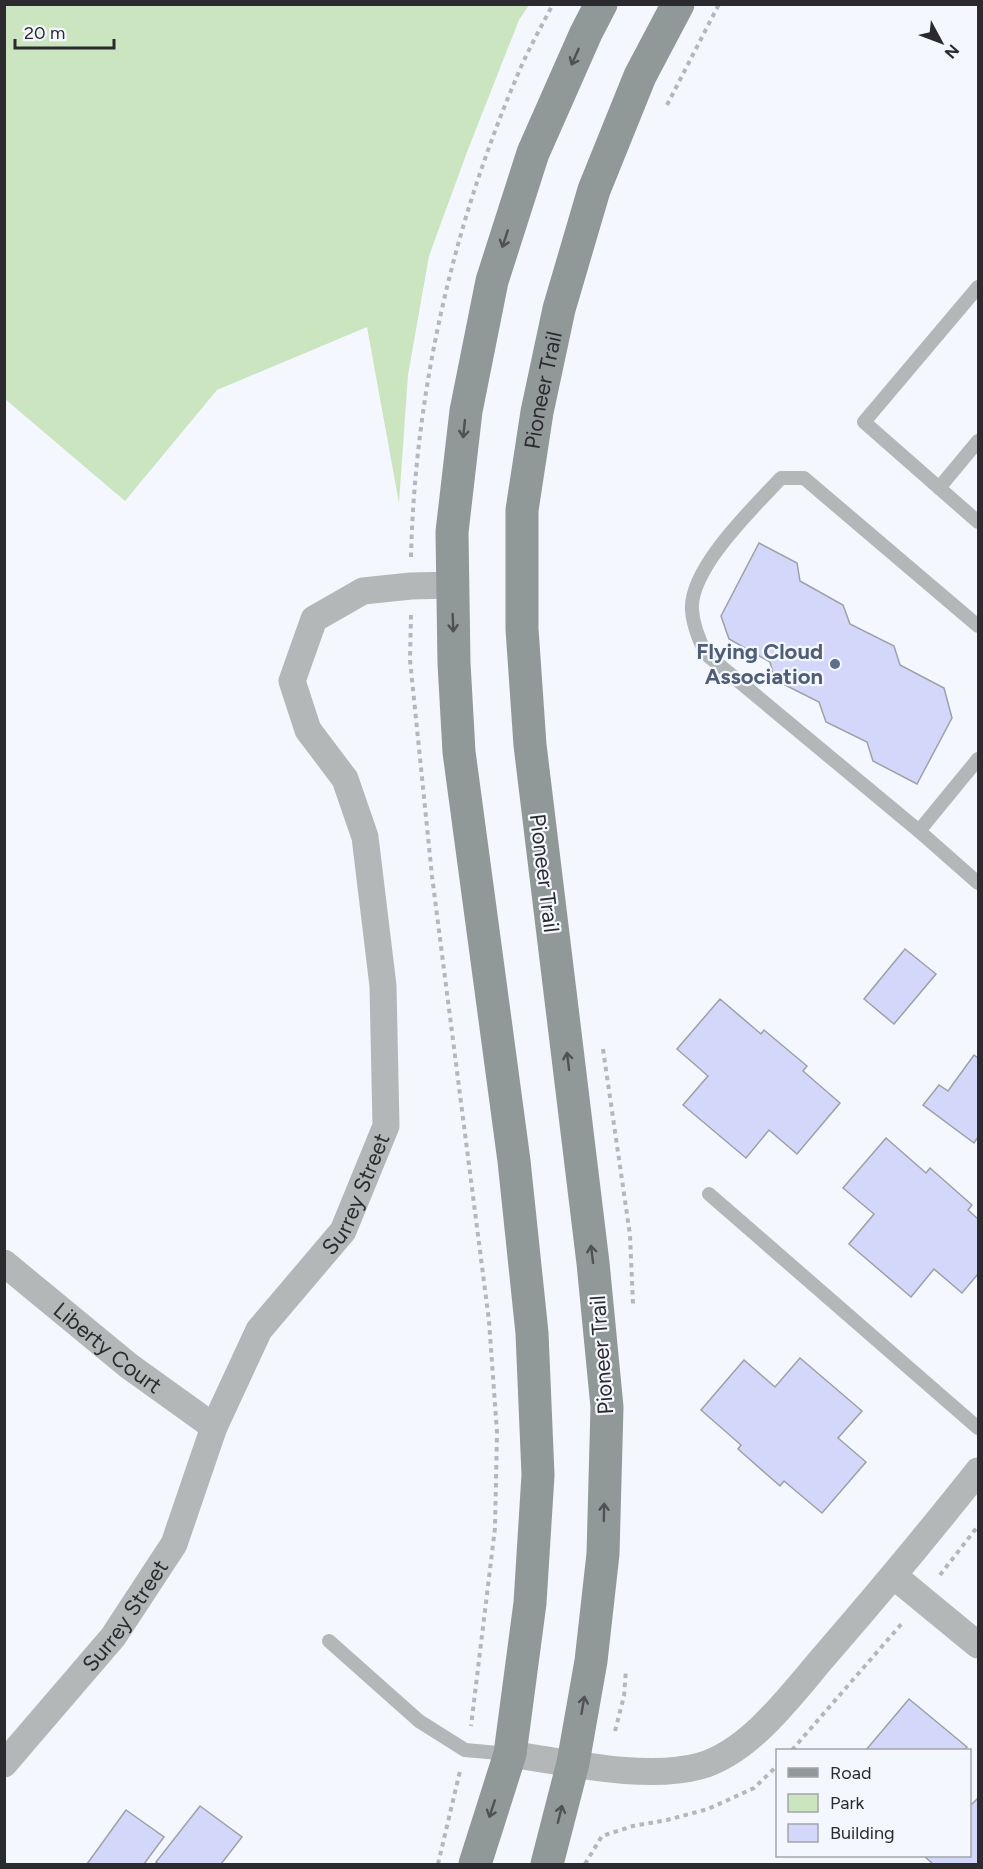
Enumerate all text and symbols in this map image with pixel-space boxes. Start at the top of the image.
scale bar [15,12,114,50]
north arrow [911,12,971,72]
text: 20 m [24,22,65,44]
text: N [941,41,963,62]
one-way arrow [569,47,580,65]
one-way arrow [499,229,510,248]
street label: Pioneer Trail [519,329,568,451]
one-way arrow [458,418,469,438]
one-way arrow [447,613,459,633]
place label: Flying Cloud Association [696,638,823,690]
marker: Flying Cloud Association [828,657,842,671]
street label: Pioneer Trail [524,812,565,934]
one-way arrow [563,1051,574,1071]
street label: Surrey Street [316,1129,396,1260]
one-way arrow [586,1245,597,1265]
street label: Pioneer Trail [584,1294,619,1416]
street label: Liberty Court [48,1297,167,1399]
one-way arrow [598,1502,610,1522]
street label: Surrey Street [77,1554,174,1677]
one-way arrow [578,1696,589,1716]
legend [776,1749,971,1857]
text: Road [830,1762,871,1784]
text: Park [830,1792,865,1814]
one-way arrow [486,1799,497,1818]
one-way arrow [555,1805,567,1824]
text: Building [830,1822,895,1844]

